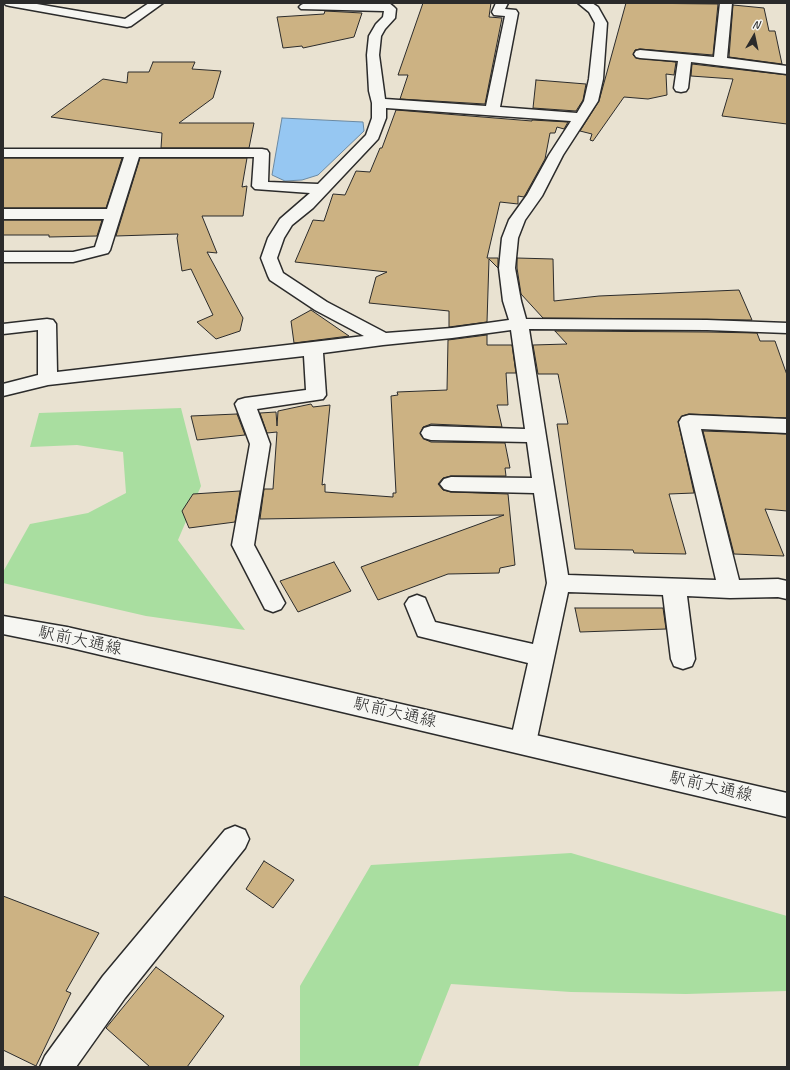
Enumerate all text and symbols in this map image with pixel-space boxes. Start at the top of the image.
north arrow [734,16,774,56]
text: N [751,17,760,32]
street label: 駅前大通線 [36,622,124,660]
street label: 駅前大通線 [351,694,439,732]
street label: 駅前大通線 [667,768,755,806]

